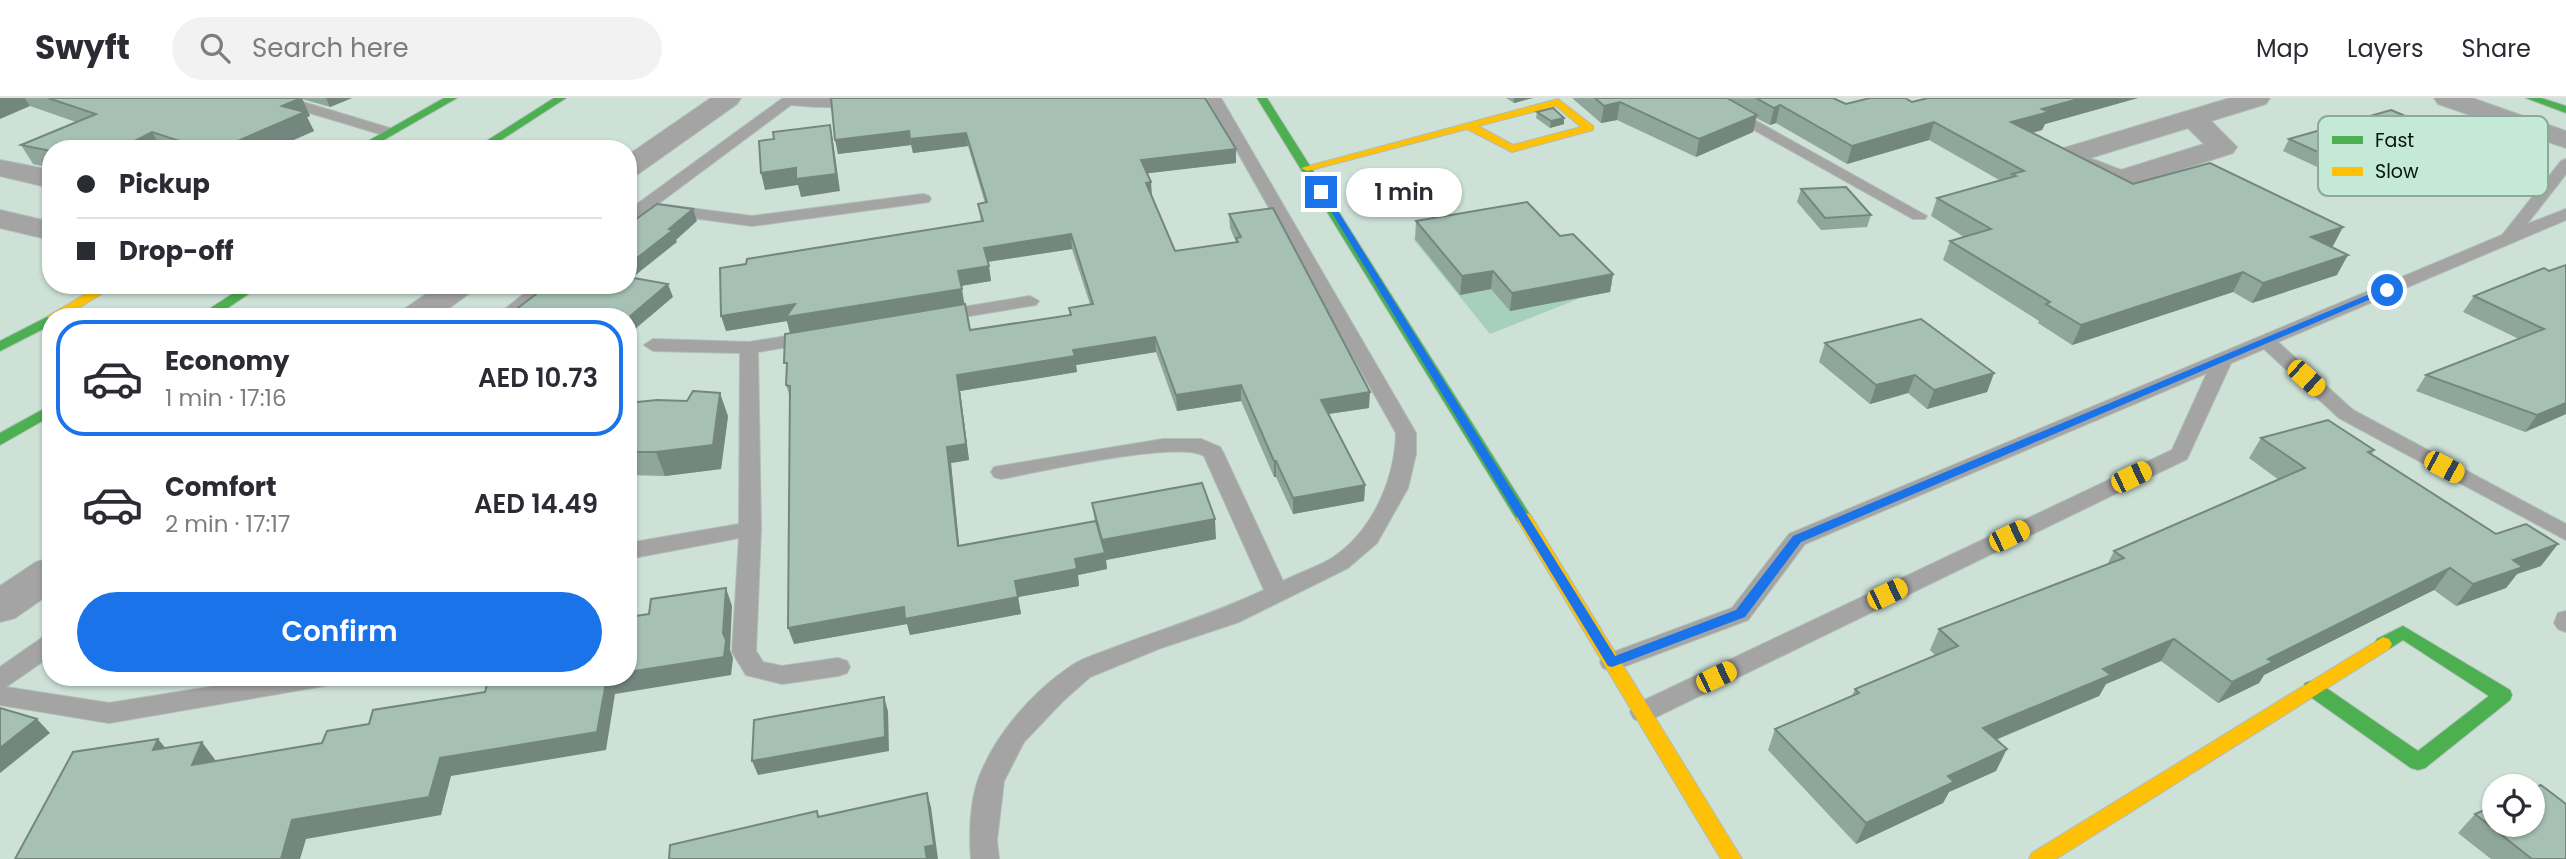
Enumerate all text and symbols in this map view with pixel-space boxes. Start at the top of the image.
search box [172,17,662,80]
text: Swyft [35,24,130,71]
icon: search [196,29,234,67]
text: Search here [252,30,409,66]
text: Map [2256,32,2309,65]
text: Layers [2347,32,2423,65]
text: Share [2461,32,2531,65]
legend [2318,116,2548,196]
text: Fast [2375,127,2414,154]
text: Slow [2375,158,2419,185]
text: Pickup [119,166,210,202]
callout: 1 min [1346,168,1461,217]
route end [1305,176,1337,208]
text: 1 min [1374,176,1434,208]
text: Drop-off [119,233,234,269]
route start [2371,274,2403,306]
text: Economy [165,343,289,379]
icon: car [81,347,144,410]
car [2284,356,2329,400]
text: AED 10.73 [478,360,598,396]
text: 1 min · 17:16 [165,382,287,414]
car [2421,448,2468,486]
car [2108,458,2155,496]
text: Comfort [165,469,277,505]
icon: car [81,473,144,536]
text: AED 14.49 [474,486,598,522]
text: 2 min · 17:17 [165,508,290,540]
car [1986,517,2033,555]
car [1864,575,1911,613]
button: Confirm [77,592,602,672]
car [1693,658,1740,696]
map controls [2482,774,2545,837]
button: locate [2482,774,2545,837]

